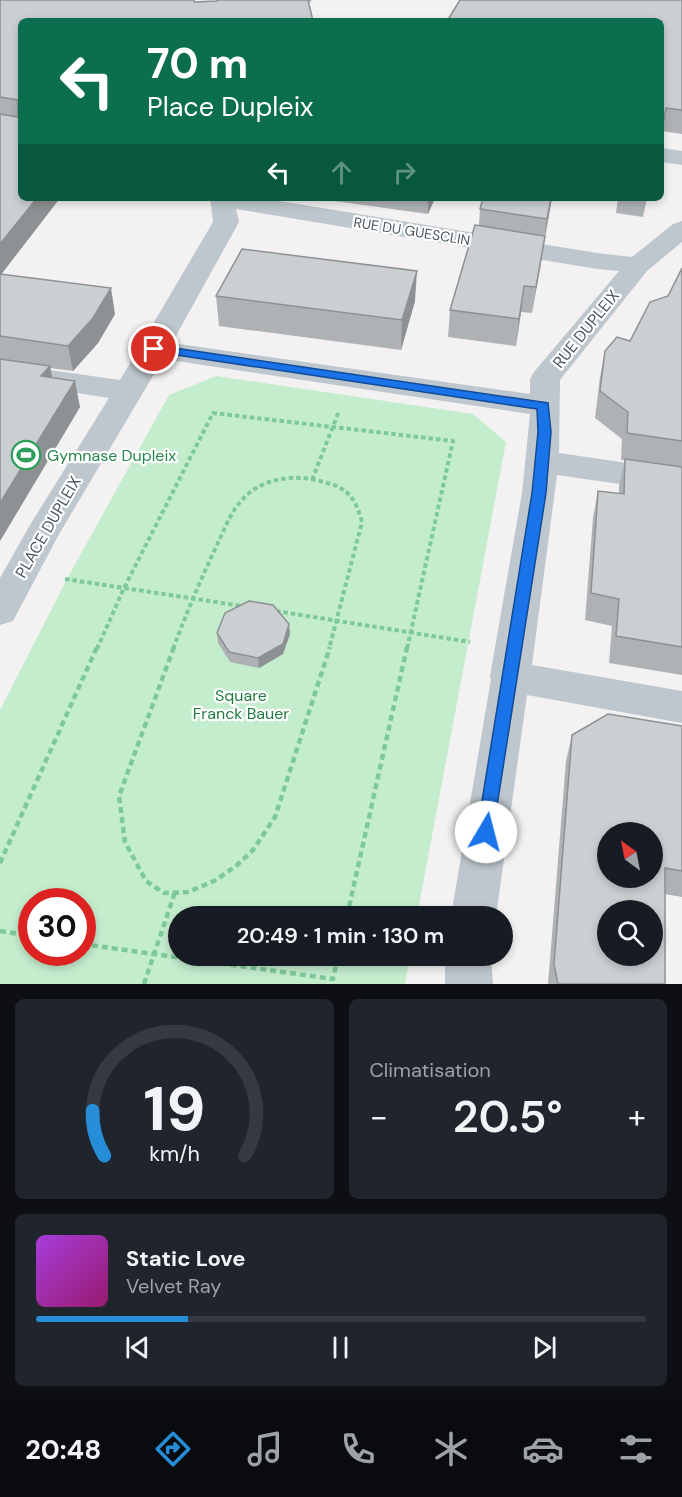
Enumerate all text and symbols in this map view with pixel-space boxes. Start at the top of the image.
text: 70 m [147,36,248,91]
icon: left [48,42,126,120]
text: Place Dupleix [147,89,314,124]
icon: left [262,156,295,189]
icon: ahead [325,156,358,189]
icon: right [388,156,421,189]
street label: RUE DU GUESCLIN [352,213,472,249]
street label: RUE DUPLEIX [548,285,624,372]
pin [128,323,179,374]
icon: arrive [137,332,170,365]
sports icon: Gymnase Dupleix [10,439,42,471]
place label: Gymnase Dupleix [47,445,176,466]
street label: PLACE DUPLEIX [10,472,86,582]
park label: Square Franck Bauer [193,685,289,724]
position arrow [454,800,518,864]
north arrow [597,822,663,888]
map controls [597,822,663,966]
speed limit sign: 30 [18,888,96,966]
button: search [597,900,663,966]
text: 20:49 · 1 min · 130 m [237,921,444,950]
text: Climatisation [370,1057,491,1083]
text: 19 [143,1068,205,1149]
text: 20.5° [453,1087,563,1146]
text: − [370,1095,388,1138]
text: + [628,1095,646,1138]
text: km/h [149,1140,200,1168]
text: Static Love [126,1244,246,1273]
text: Velvet Ray [126,1273,221,1299]
icon: previous [121,1331,154,1364]
icon: pause [324,1331,357,1364]
icon: next [528,1331,561,1364]
icon: directions [152,1428,194,1470]
icon: music [244,1428,286,1470]
icon: phone [337,1428,379,1470]
icon: climate [430,1428,472,1470]
icon: car [522,1428,564,1470]
icon: filters [615,1428,657,1470]
text: 20:48 [25,1432,101,1467]

